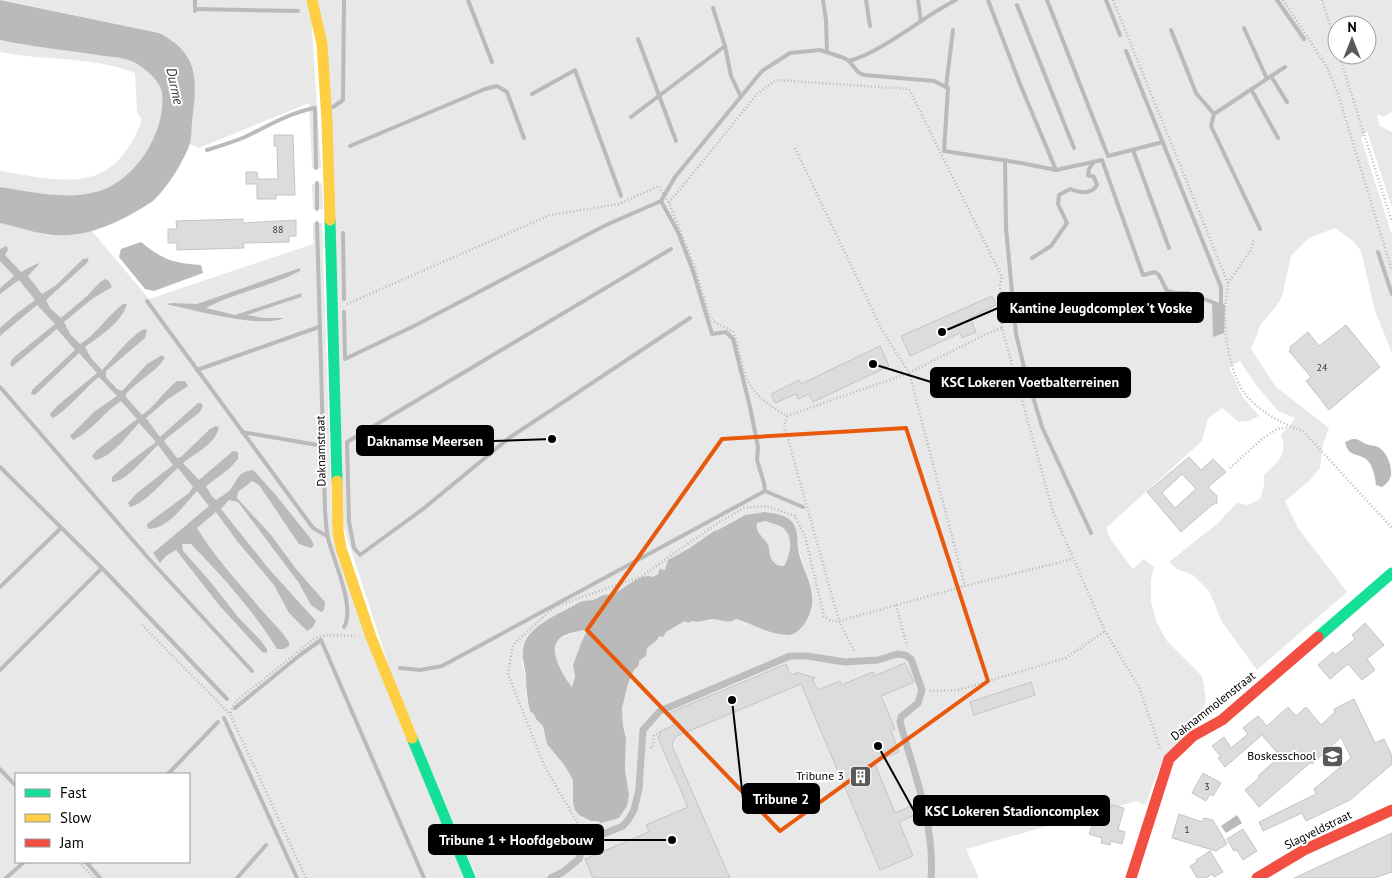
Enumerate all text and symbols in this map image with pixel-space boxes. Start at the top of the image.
north arrow [1327,15,1377,65]
text: N [1347,18,1357,36]
water label: Durme [162,66,188,107]
house number: 88 [273,223,283,236]
callout: Kantine Jeugdcomplex 't Voske [998,293,1203,322]
text: Kantine Jeugdcomplex 't Voske [1010,299,1192,317]
house number: 24 [1317,361,1328,374]
callout: KSC Lokeren Voetbalterreinen [931,368,1130,397]
text: KSC Lokeren Voetbalterreinen [941,373,1119,391]
street label: Daknamstraat [312,415,329,487]
callout: Daknamse Meersen [357,426,493,455]
text: Daknamse Meersen [367,432,483,450]
street label: Daknammolenstraat [1167,668,1258,743]
school or university icon: Boskesschool [1320,744,1344,768]
place label: Boskesschool [1247,748,1316,763]
building icon: Tribune 3 [848,764,872,788]
place label: Tribune 3 [796,768,844,783]
legend [15,773,190,863]
house number: 3 [1204,780,1210,793]
text: Fast [60,783,87,802]
callout: Tribune 2 [743,784,819,813]
text: Tribune 2 [753,790,809,808]
callout: KSC Lokeren Stadioncomplex [914,796,1109,825]
text: KSC Lokeren Stadioncomplex [925,802,1100,820]
street label: Slagveldstraat [1282,807,1354,852]
text: Slow [60,808,91,827]
house number: 1 [1184,823,1190,836]
callout: Tribune 1 + Hoofdgebouw [429,825,603,854]
text: Tribune 1 + Hoofdgebouw [439,831,594,849]
text: Jam [59,833,84,852]

